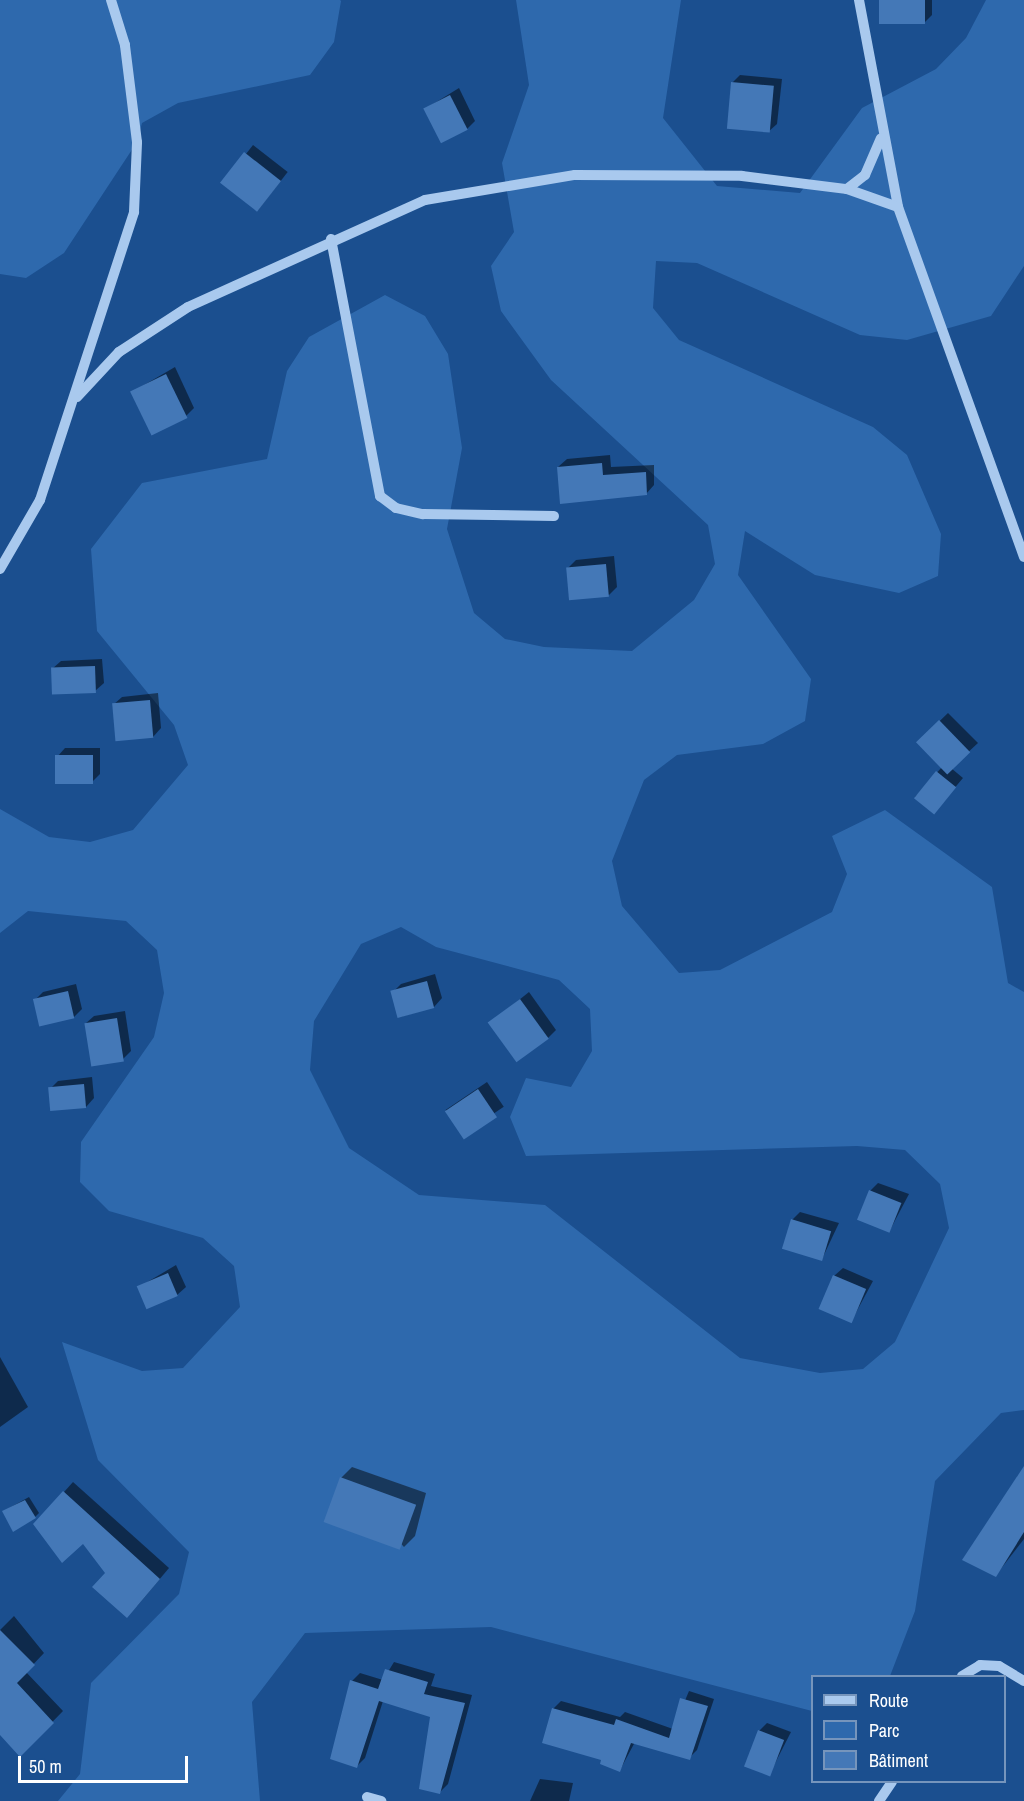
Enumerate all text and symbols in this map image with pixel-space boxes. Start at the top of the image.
legend [811,1675,1006,1783]
text: Route [869,1688,908,1713]
text: Parc [869,1718,899,1743]
scale bar [21,1744,190,1782]
text: Bâtiment [869,1748,928,1773]
text: 50 m [29,1754,62,1779]

